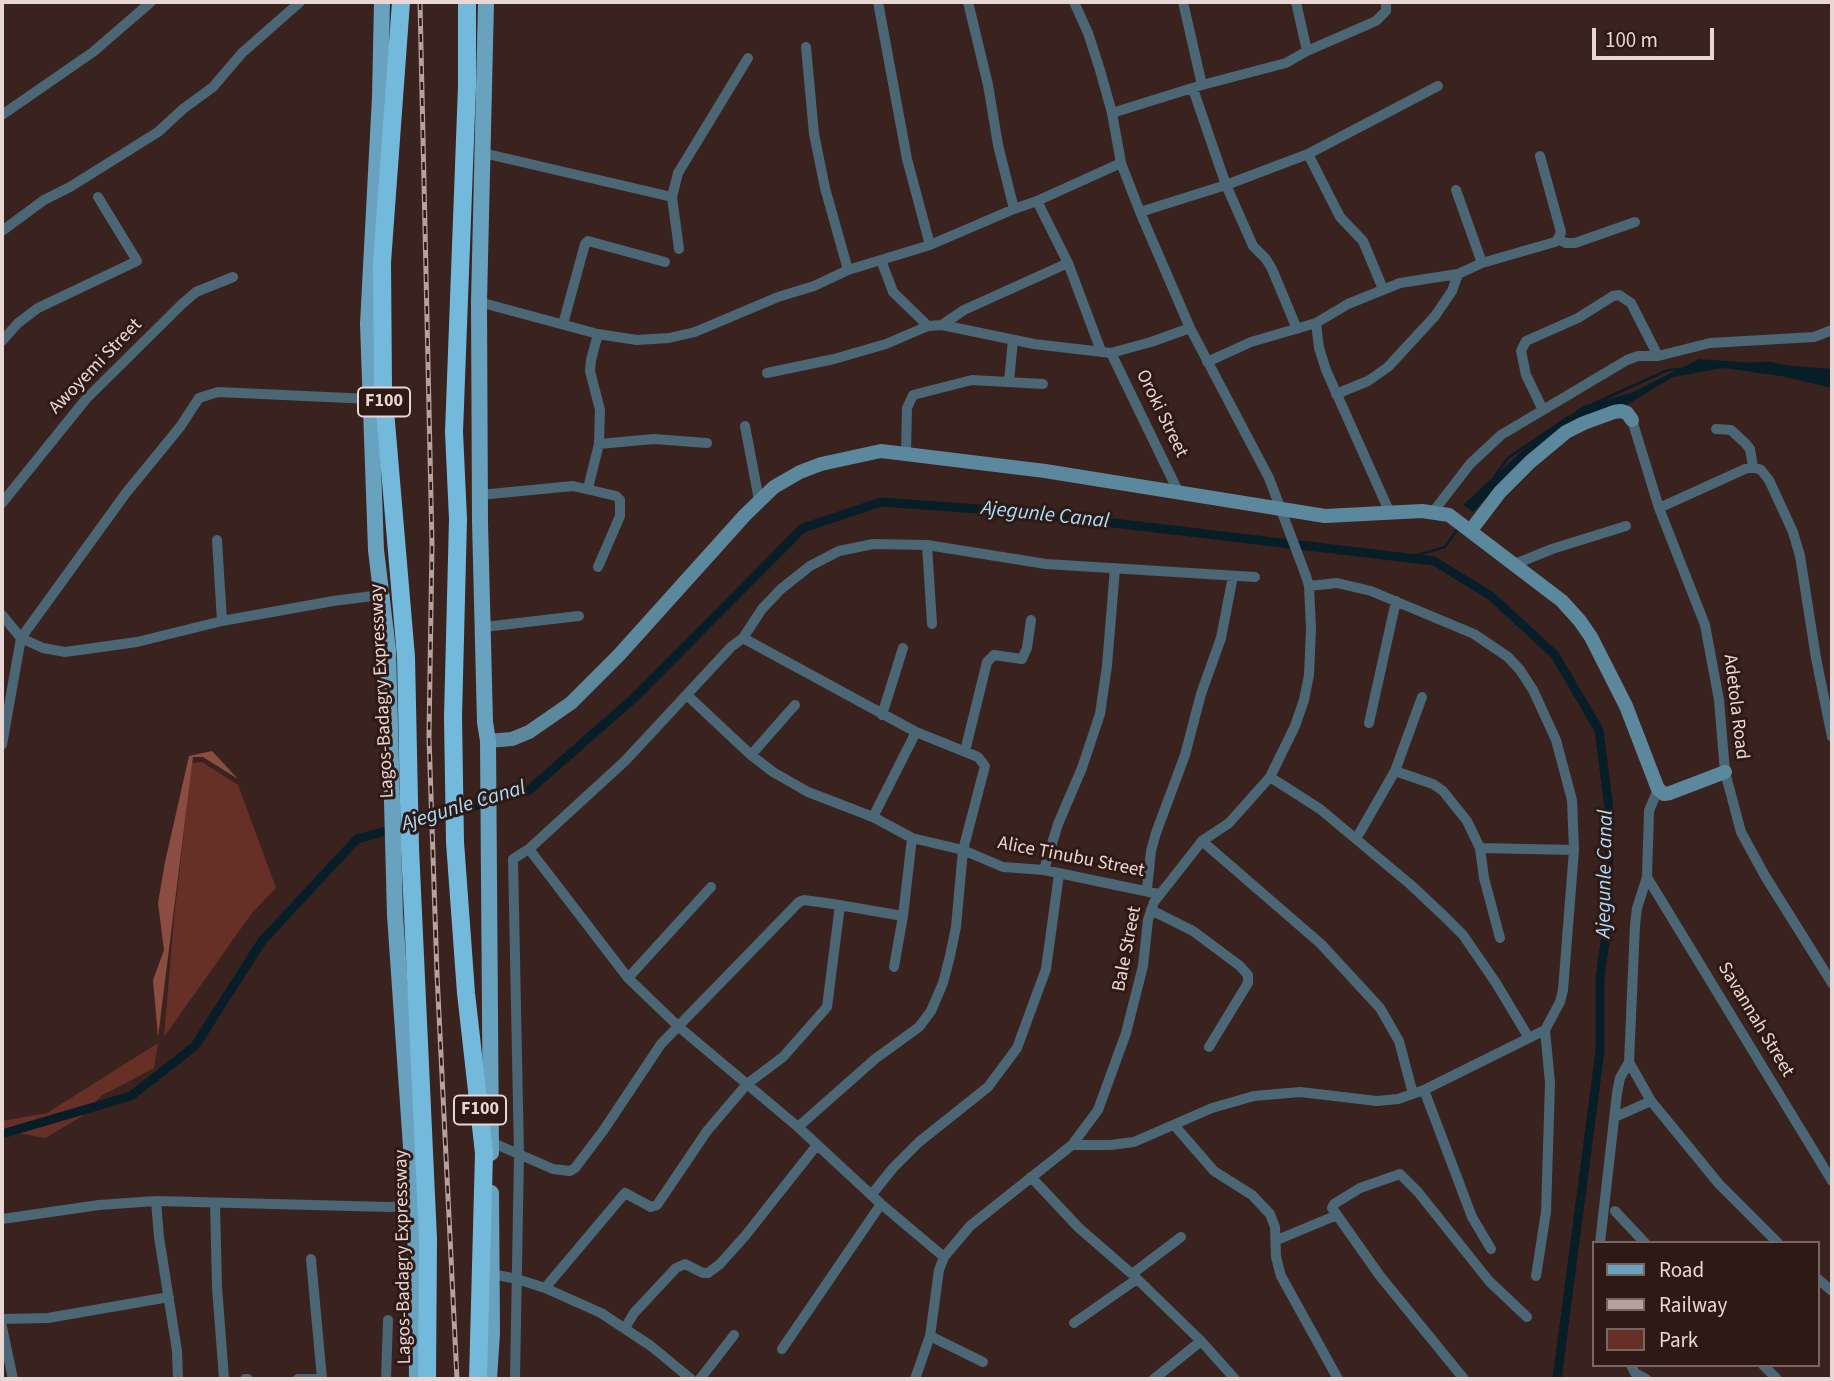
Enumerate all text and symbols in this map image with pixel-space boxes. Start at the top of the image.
scale bar [1596,14,1718,58]
text: 100 m [1605,25,1658,55]
street label: Awoyemi Street [45,314,147,420]
street label: Oroki Street [1130,366,1192,462]
road number: F100 [358,388,410,416]
water label: Ajegunle Canal [980,497,1110,535]
street label: Lagos-Badagry Expressway [366,583,400,799]
street label: Adetola Road [1717,653,1753,761]
water label: Ajegunle Canal [399,776,529,838]
water label: Ajegunle Canal [1592,810,1620,938]
street label: Alice Tinubu Street [996,833,1146,883]
street label: Bale Street [1109,904,1147,994]
street label: Savannah Street [1712,958,1798,1082]
road number: F100 [454,1096,506,1125]
street label: Lagos-Badagry Expressway [391,1149,417,1365]
legend [1592,1241,1820,1367]
text: Road [1659,1255,1704,1285]
text: Railway [1659,1290,1727,1320]
text: Park [1659,1325,1698,1355]

